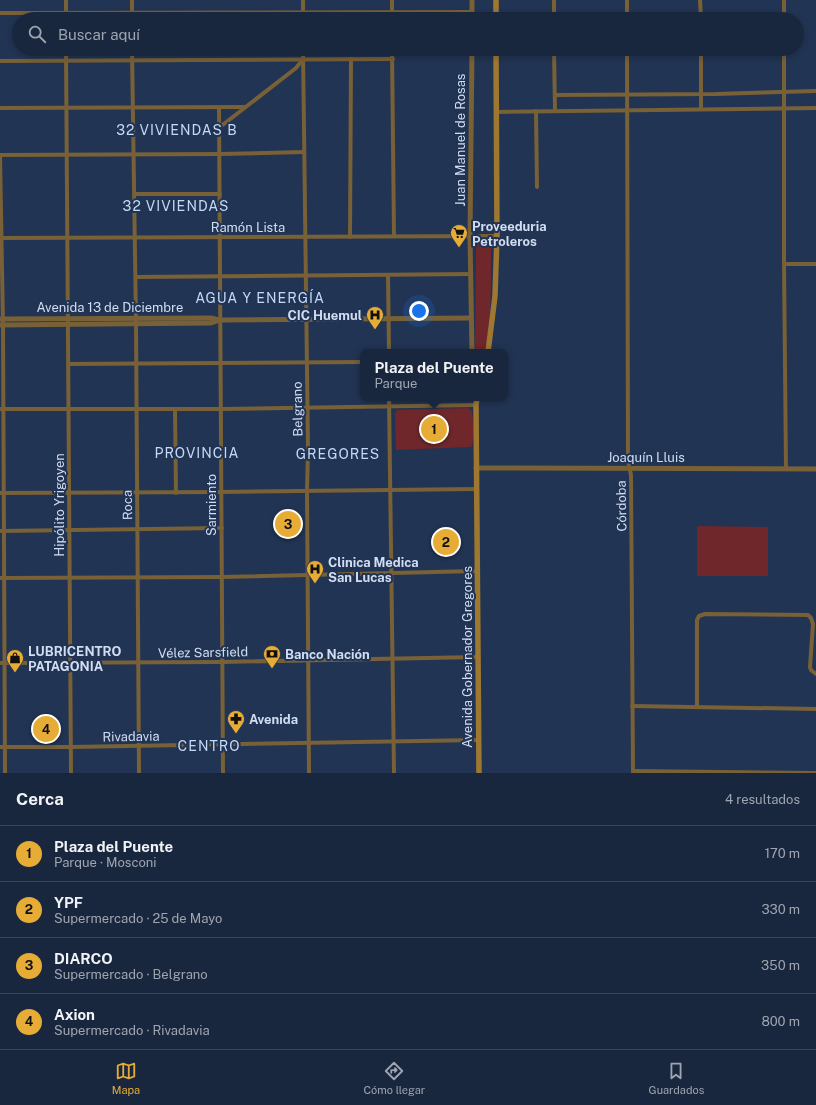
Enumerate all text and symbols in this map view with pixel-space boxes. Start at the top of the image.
search box [12,12,804,56]
icon: search [26,23,48,45]
text: Buscar aquí [58,26,140,43]
street label: Juan Manuel de Rosas [453,74,468,206]
district label: 32 VIVIENDAS B [116,122,238,138]
district label: 32 VIVIENDAS [123,198,229,214]
place label: Proveeduria Petroleros [472,219,547,249]
street label: Ramón Lista [211,220,285,235]
supermarket icon: Proveeduria Petroleros [449,223,469,248]
district label: AGUA Y ENERGÍA [195,289,325,306]
street label: Avenida 13 de Diciembre [37,300,183,315]
your location [409,301,429,321]
hospital icon: CIC Huemul [365,305,385,330]
place label: CIC Huemul [287,308,362,323]
popup [360,349,508,401]
text: Plaza del Puente [374,359,494,376]
text: Parque [374,376,417,391]
street label: Belgrano [290,381,305,437]
pin: 1 [421,414,447,444]
district label: PROVINCIA [155,445,239,461]
district label: GREGORES [296,446,380,462]
street label: Joaquín Lluis [607,450,685,465]
street label: Hipólito Yrigoyen [52,453,67,557]
street label: Sarmiento [204,474,219,536]
street label: Córdoba [614,480,629,532]
street label: Roca [120,490,135,520]
pin: 3 [275,509,301,539]
pin: 2 [433,527,459,557]
place label: Clinica Medica San Lucas [328,555,419,585]
hospital icon: Clinica Medica San Lucas [305,559,325,584]
street label: Avenida Gobernador Gregores [460,566,475,748]
place label: LUBRICENTRO PATAGONIA [28,644,121,674]
street label: Vélez Sarsfield [158,644,248,661]
bank icon: Banco Nación [262,644,282,669]
place label: Banco Nación [285,647,370,662]
shop icon: LUBRICENTRO PATAGONIA [5,648,25,673]
pharmacy icon: Avenida [226,709,246,734]
place label: Avenida [249,712,298,727]
pin: 4 [33,714,59,744]
street label: Rivadavia [102,729,160,744]
district label: CENTRO [178,738,240,754]
text: Cerca [16,789,64,809]
text: 4 resultados [725,792,800,807]
text: Plaza del Puente [54,838,173,855]
text: 1 [26,846,32,861]
text: 170 m [765,846,800,861]
text: Parque · Mosconi [54,855,157,870]
text: YPF [54,894,83,911]
text: 2 [25,902,33,917]
text: 330 m [761,902,800,917]
text: Supermercado · 25 de Mayo [54,911,222,926]
text: DIARCO [54,950,113,967]
text: 3 [25,958,33,973]
text: 350 m [761,958,800,973]
text: Supermercado · Belgrano [54,967,208,982]
text: Axion [54,1006,95,1023]
text: 4 [25,1014,33,1029]
text: 800 m [761,1014,800,1029]
text: Supermercado · Rivadavia [54,1023,210,1038]
tab: Mapa [112,1060,140,1096]
tab: Cómo llegar [364,1060,425,1096]
tab: Guardados [649,1060,704,1096]

